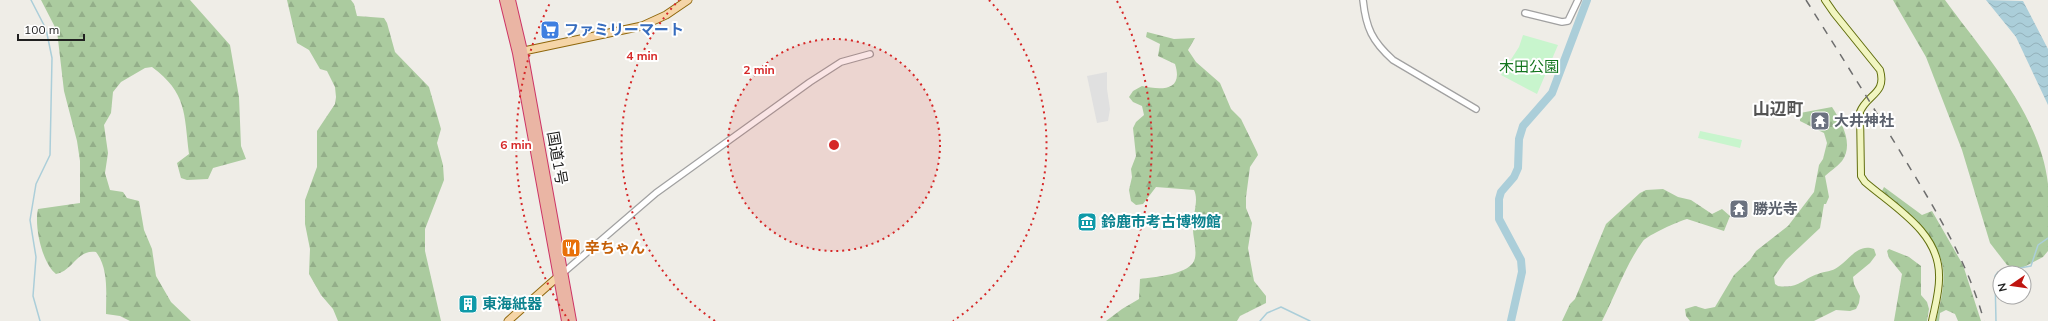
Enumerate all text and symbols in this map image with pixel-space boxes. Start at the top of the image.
scale bar [18,16,84,42]
supermarket icon: ファミリーマート [539,19,561,41]
place label: ファミリーマート [564,20,684,39]
text: 100 m [24,22,59,37]
text: 4 min [626,48,658,63]
park label: 木田公園 [1499,57,1559,76]
text: 2 min [743,62,775,77]
district label: 山辺町 [1753,98,1804,119]
temple icon: 大井神社 [1809,110,1831,132]
place label: 大井神社 [1834,111,1894,130]
street label: 国道1号 [543,130,572,186]
text: 6 min [500,137,532,152]
centre of rings [827,138,841,152]
temple icon: 勝光寺 [1728,198,1750,220]
place label: 勝光寺 [1753,199,1798,218]
museum icon: 鈴鹿市考古博物館 [1076,211,1098,233]
place label: 鈴鹿市考古博物館 [1101,212,1221,231]
restaurant icon: 辛ちゃん [560,237,582,259]
place label: 辛ちゃん [585,238,645,257]
north arrow [1992,265,2032,305]
text: N [1995,282,2010,293]
building icon: 東海紙器 [457,293,479,315]
place label: 東海紙器 [482,294,543,313]

